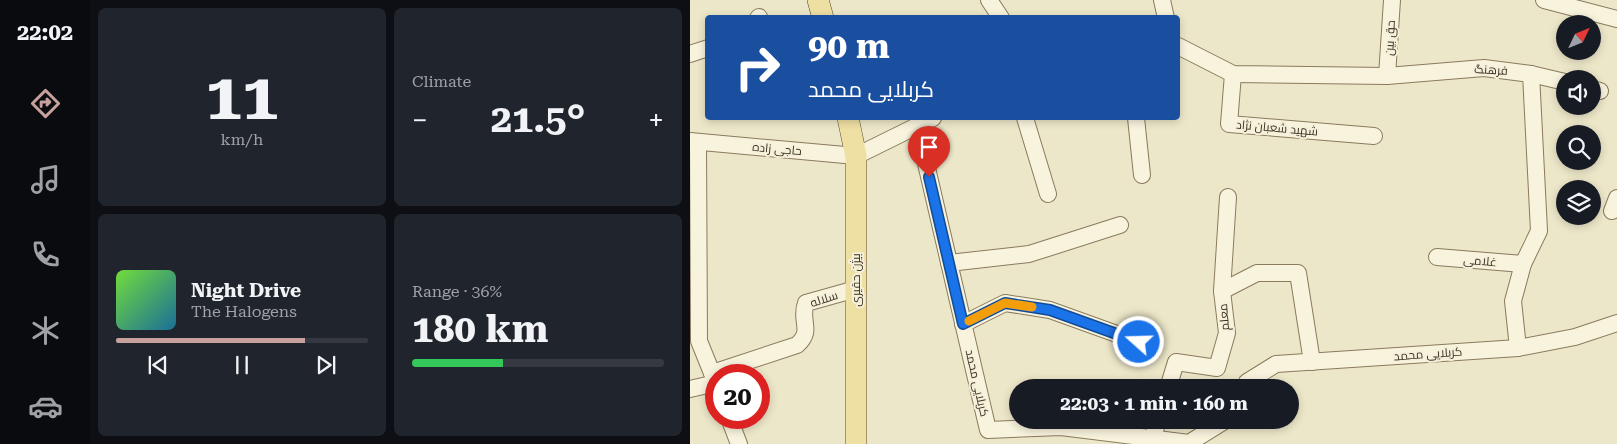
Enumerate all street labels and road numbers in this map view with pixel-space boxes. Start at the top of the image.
street label: حق بین [1382,20,1398,56]
street label: فرهنگ [1474,62,1508,78]
street label: شهید شعبان نژاد [1235,117,1319,139]
street label: حاجی زاده [752,140,802,158]
street label: بیژن حقیری [849,253,863,307]
street label: غلامی [1463,253,1497,269]
street label: سلاله [808,288,840,310]
street label: معلم [1216,303,1233,331]
street label: کربلایی محمد [1393,345,1463,363]
street label: کربلایی محمد [962,348,992,418]

